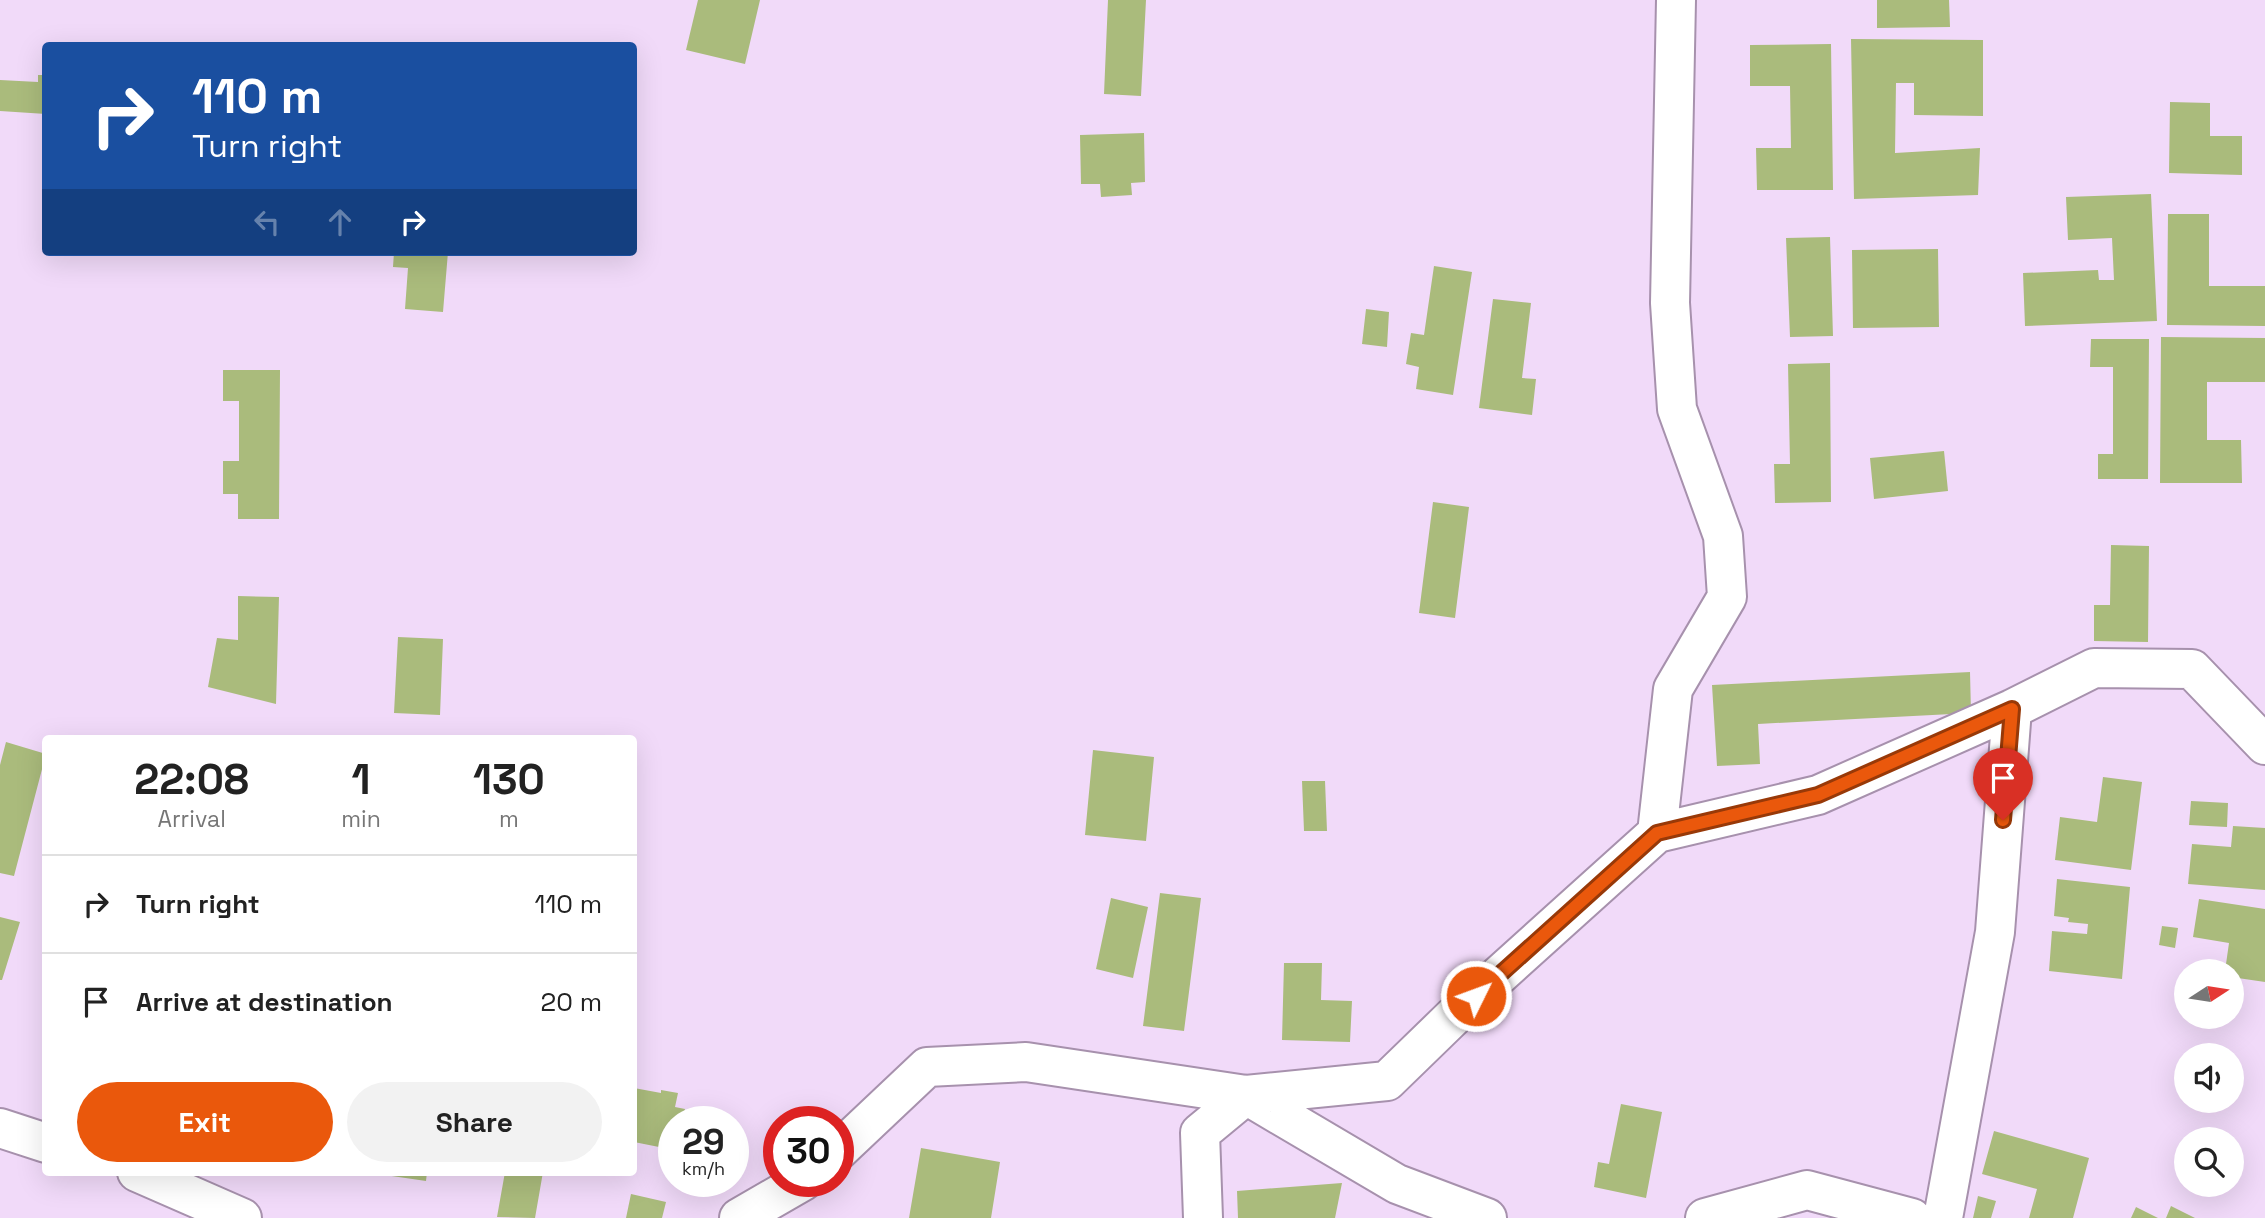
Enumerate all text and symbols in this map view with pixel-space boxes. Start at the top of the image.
text: 110 m [192,65,322,127]
icon: right [77,70,168,161]
text: Turn right [192,126,342,166]
icon: left [248,203,286,241]
icon: ahead [321,203,359,241]
icon: right [394,203,432,241]
pin [1973,748,2033,820]
text: 22:08 [134,753,249,806]
text: 1 [352,753,371,806]
text: 130 [473,753,545,806]
icon: arrive [1984,759,2022,797]
text: Arrival [157,804,226,834]
text: min [341,804,381,834]
text: m [499,804,519,834]
icon: right [77,885,115,923]
text: Turn right [136,887,260,921]
text: 110 m [535,887,602,921]
position arrow [1439,959,1513,1033]
north arrow [2174,959,2244,1029]
map controls [2174,959,2244,1197]
icon: arrive [77,983,115,1021]
text: Arrive at destination [136,985,393,1019]
text: 20 m [541,985,602,1019]
button: sound [2174,1043,2244,1113]
button: Exit [77,1082,333,1162]
button: Share [347,1082,602,1162]
speed limit sign: 30 [763,1106,854,1197]
text: 29 [682,1120,725,1164]
button: search [2174,1127,2244,1197]
text: km/h [682,1157,725,1180]

